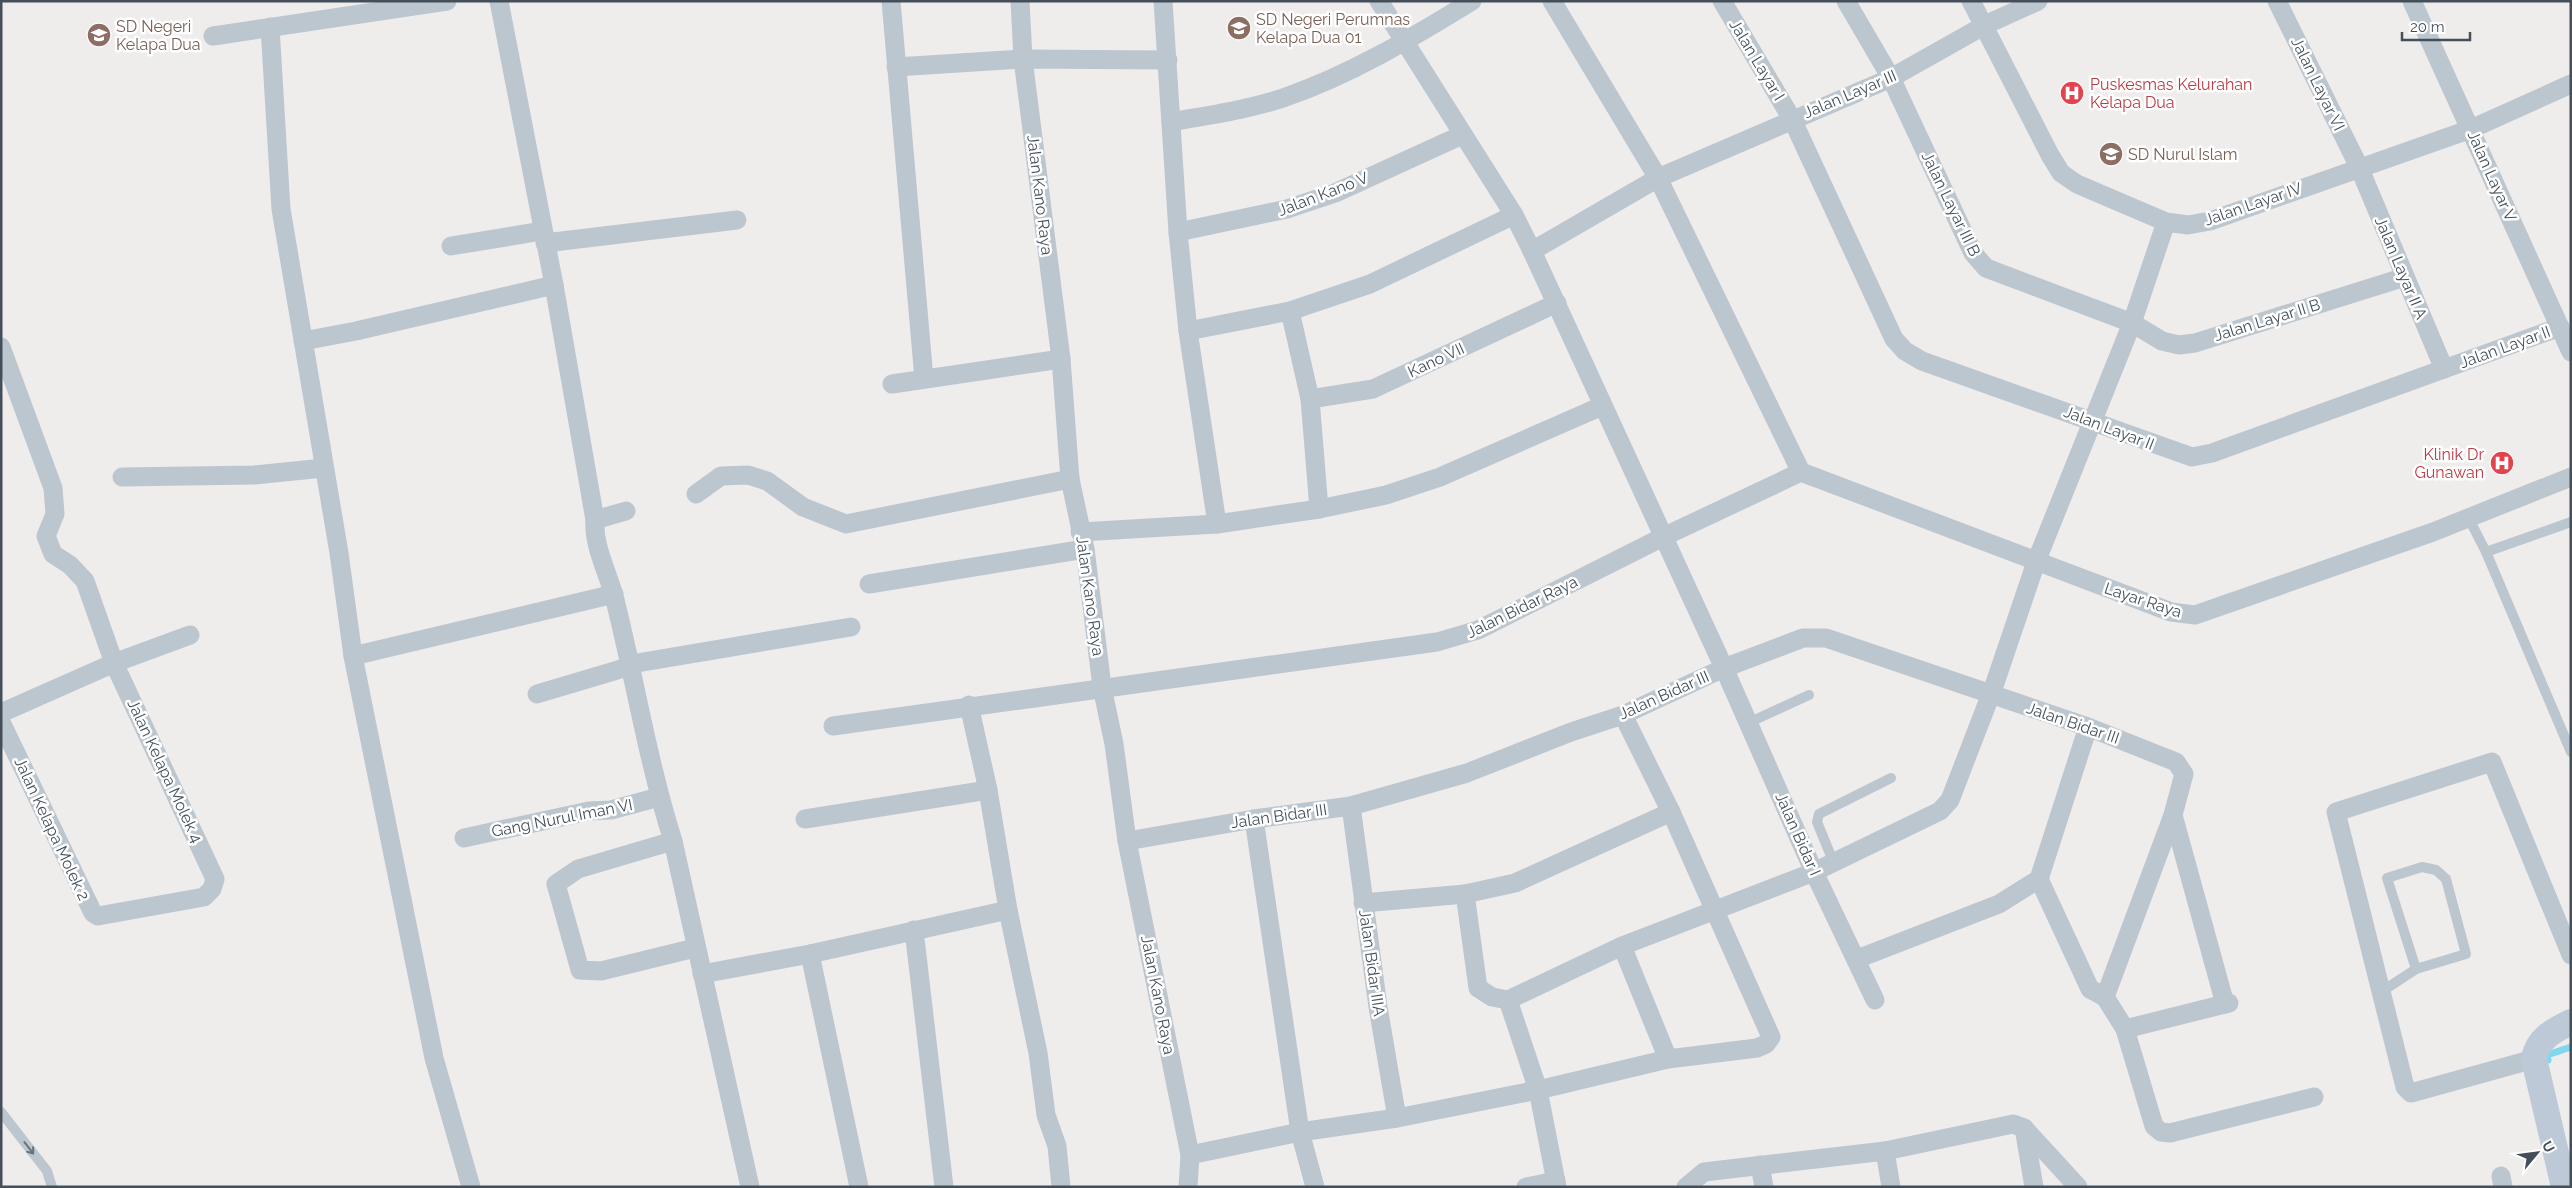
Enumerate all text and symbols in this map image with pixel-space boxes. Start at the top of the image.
place label: SD Negeri Perumnas Kelapa Dua 01 [1256,10,1410,47]
scale bar [2402,10,2470,42]
school or university icon: SD Negeri Perumnas Kelapa Dua 01 [1226,15,1252,41]
street label: Jalan Layar I [1725,16,1789,104]
place label: SD Negeri Kelapa Dua [116,17,201,54]
text: 20 m [2410,18,2445,36]
school or university icon: SD Negeri Kelapa Dua [86,22,112,48]
street label: Jalan Layar VI [2287,34,2349,134]
street label: Jalan Layar III [1801,66,1899,122]
place label: Puskesmas Kelurahan Kelapa Dua [2090,75,2252,112]
hospital icon: Puskesmas Kelurahan Kelapa Dua [2059,80,2085,106]
street label: Jalan Layar V [2464,128,2521,224]
street label: Jalan Kano Raya [1023,134,1057,256]
school or university icon: SD Nurul Islam [2098,141,2124,167]
place label: SD Nurul Islam [2128,145,2238,164]
street label: Jalan Layar III B [1918,149,1984,259]
street label: Jalan Kano V [1275,168,1371,220]
street label: Jalan Layar IV [2202,178,2304,230]
street label: Jalan Layar II A [2371,214,2431,322]
street label: Jalan Layar II B [2212,295,2322,345]
street label: Jalan Layar II [2457,322,2553,372]
street label: Kano VII [1405,339,1467,381]
street label: Jalan Layar II [2061,402,2157,454]
place label: Klinik Dr Gunawan [2414,445,2484,482]
hospital icon: Klinik Dr Gunawan [2489,450,2515,476]
street label: Jalan Kano Raya [1072,535,1108,657]
street label: Jalan Bidar Raya [1464,572,1580,642]
street label: Layar Raya [2102,579,2184,621]
street label: Jalan Bidar III [1616,667,1712,723]
street label: Jalan Kelapa Molek 4 [123,696,207,846]
street label: Jalan Bidar III [2024,698,2122,748]
street label: Jalan Kelapa Molek 2 [10,754,94,904]
street label: Jalan Bidar I [1771,790,1825,878]
street label: Gang Nurul Iman VI [490,795,634,841]
street label: Jalan Bidar III [1230,800,1328,832]
street label: Jalan Bidar IIIA [1355,908,1389,1018]
street label: Jalan Kano Raya [1137,934,1179,1056]
north arrow [2512,1128,2562,1178]
text: U [2539,1138,2558,1155]
one-way arrow [24,1141,34,1155]

